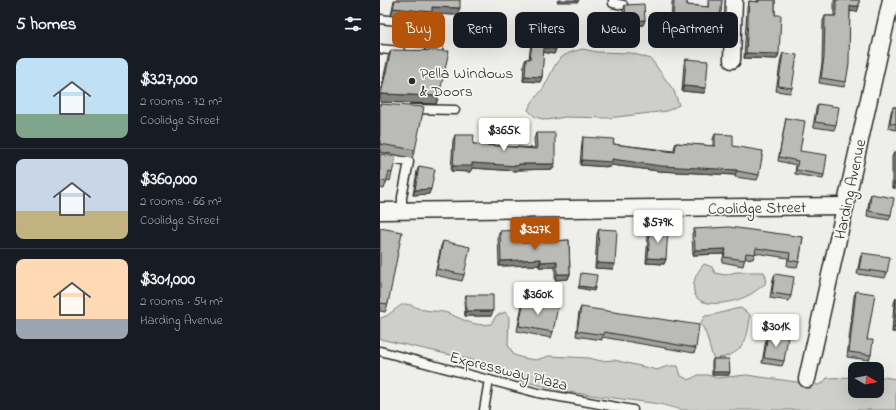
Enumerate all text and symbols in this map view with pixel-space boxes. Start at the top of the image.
text: 5 homes [16,12,76,37]
chip: Buy [392,12,445,48]
chip: Rent [453,12,507,48]
chip: Filters [515,12,579,48]
chip: New [587,12,640,48]
chip: Apartment [648,12,738,48]
icon: filters [342,13,364,35]
place label: Pella Windows & Doors [420,62,513,104]
text: $327,000 [140,67,198,92]
icon: home [48,74,96,122]
marker: Pella Windows & Doors [407,76,417,86]
text: 2 rooms · 72 m² [140,92,222,111]
text: Coolidge Street [140,111,220,130]
pin: $365K [476,118,532,152]
text: $365K [488,121,520,140]
street label: Harding Avenue [829,136,873,242]
text: $360,000 [140,167,197,192]
icon: home [48,175,96,223]
text: 2 rooms · 66 m² [140,192,222,211]
street label: Coolidge Street [708,196,807,222]
pin: $579K [630,210,686,244]
text: Coolidge Street [140,211,220,230]
text: $579K [643,213,673,232]
pin: $327K [507,217,563,251]
text: $327K [519,220,551,239]
text: $301,000 [140,267,195,292]
icon: home [48,275,96,323]
pin: $360K [510,282,566,316]
text: $360K [523,285,553,304]
text: 2 rooms · 54 m² [140,292,223,311]
text: Harding Avenue [140,311,223,330]
pin: $301K [748,314,804,348]
text: $301K [761,317,791,336]
street label: Expressway Plaza [447,346,570,398]
north arrow [848,362,884,398]
map controls [848,362,884,398]

